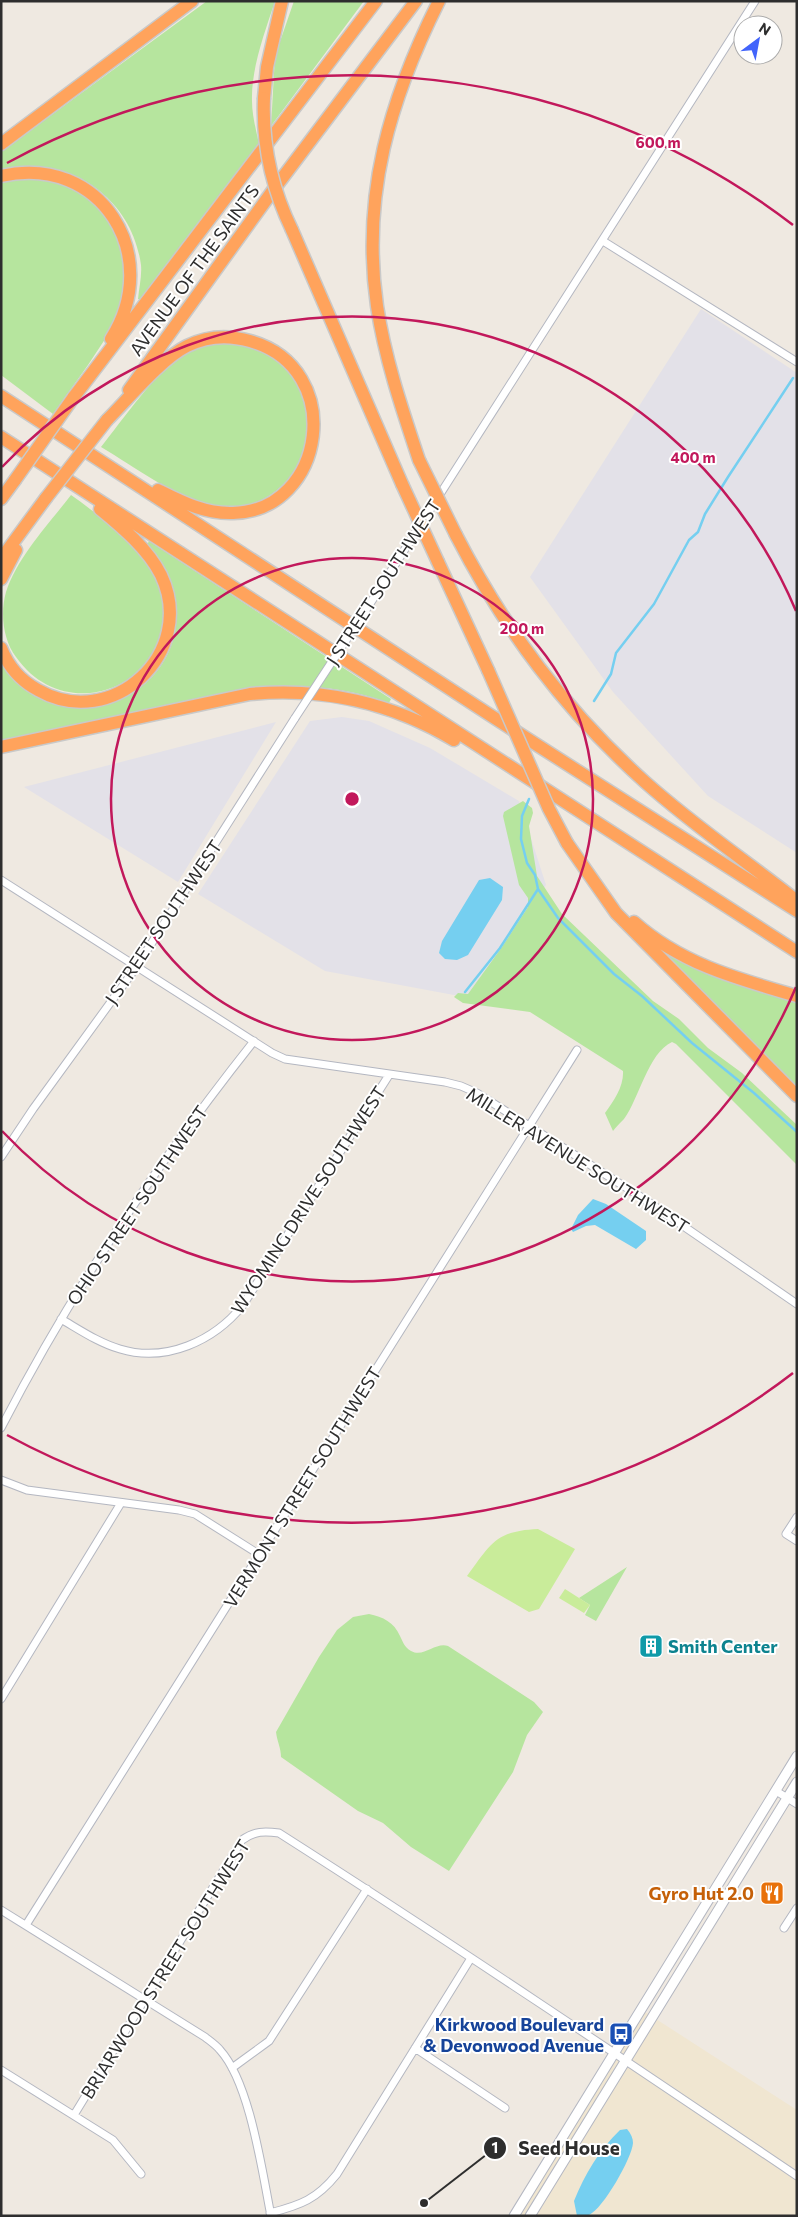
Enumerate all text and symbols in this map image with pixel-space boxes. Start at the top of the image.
north arrow [733,15,783,65]
text: N [756,19,774,39]
text: 600 m [635,133,681,151]
street label: AVENUE OF THE SAINTS [124,180,264,360]
text: 400 m [670,448,716,466]
street label: J STREET SOUTHWEST [321,495,445,669]
text: 200 m [500,619,544,637]
centre of rings [343,790,361,808]
street label: J STREET SOUTHWEST [100,836,226,1008]
street label: WYOMING DRIVE SOUTHWEST [226,1082,390,1318]
street label: MILLER AVENUE SOUTHWEST [463,1082,693,1238]
street label: OHIO STREET SOUTHWEST [62,1101,212,1309]
street label: VERMONT STREET SOUTHWEST [219,1362,385,1612]
building icon: Smith Center [638,1633,664,1659]
place label: Smith Center [668,1635,778,1657]
street label: BRIARWOOD STREET SOUTHWEST [76,1835,254,2103]
restaurant icon: Gyro Hut 2.0 [759,1880,785,1906]
place label: Gyro Hut 2.0 [649,1882,754,1904]
place label: Kirkwood Boulevard & Devonwood Avenue [423,2013,604,2056]
bus stop icon: Kirkwood Boulevard & Devonwood Avenue [608,2021,634,2047]
callout: Seed House [483,2131,629,2165]
text: Seed House [518,2136,620,2159]
text: 1 [492,2138,498,2156]

